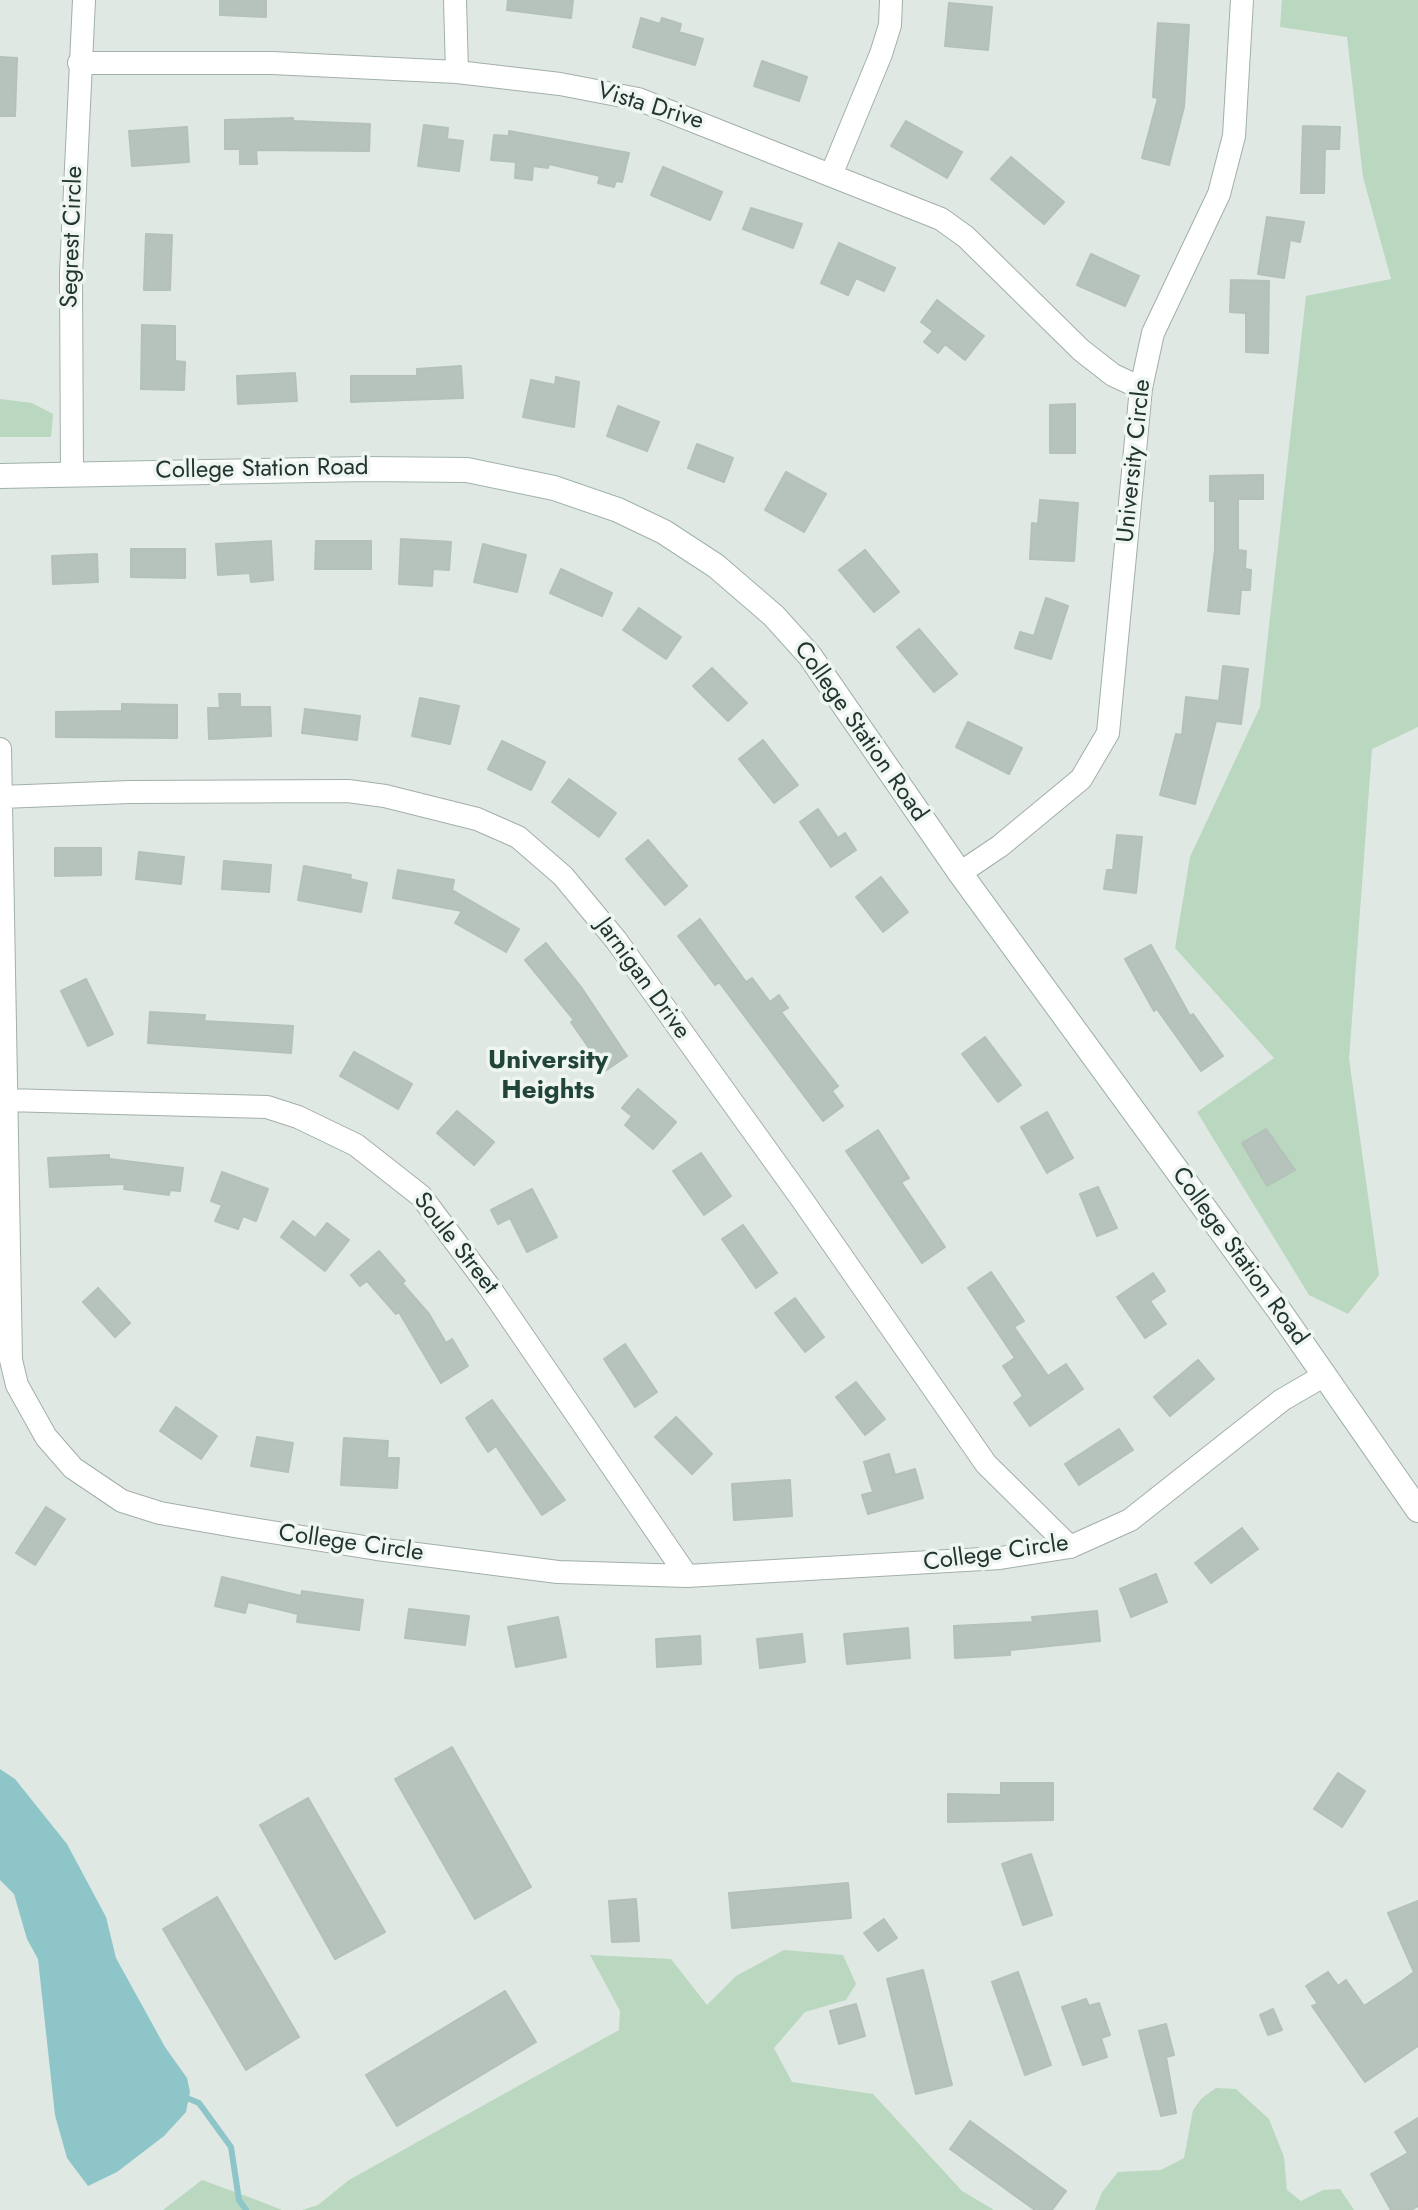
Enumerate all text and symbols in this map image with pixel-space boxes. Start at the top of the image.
street label: Vista Drive [593,77,707,137]
street label: Segrest Circle [56,166,90,308]
street label: University Circle [1112,378,1158,544]
street label: College Station Road [155,454,369,486]
street label: College Station Road [787,636,933,828]
street label: Jarnigan Drive [588,913,696,1045]
district label: University Heights [488,1046,608,1108]
street label: College Station Road [1165,1162,1313,1352]
street label: Soule Street [406,1187,504,1301]
street label: College Circle [277,1520,425,1568]
street label: College Circle [922,1530,1070,1578]

